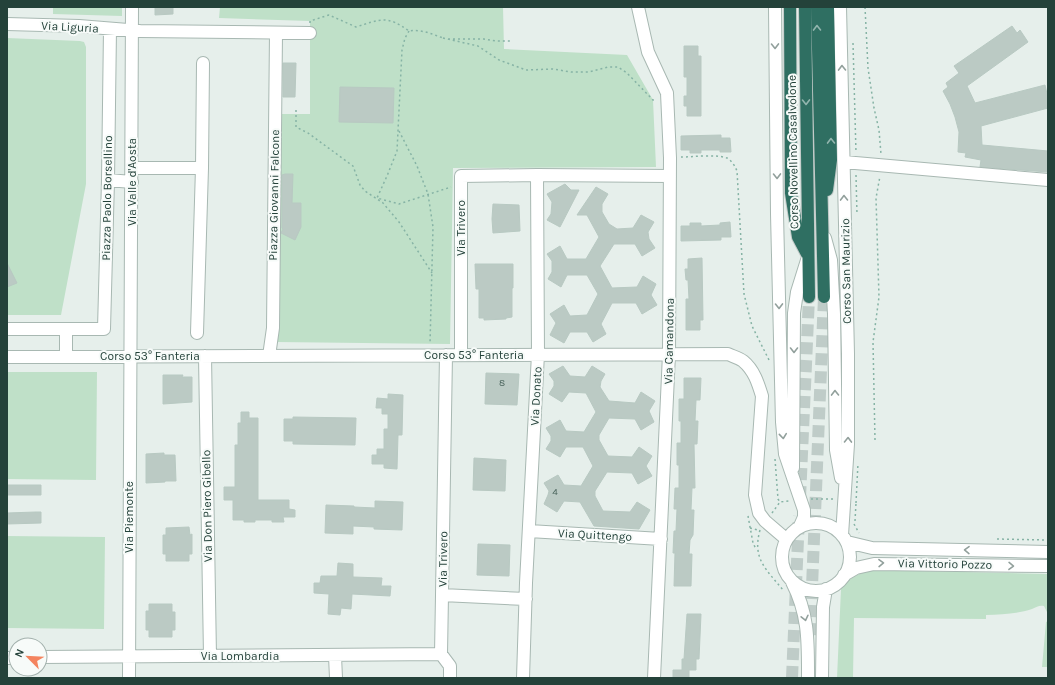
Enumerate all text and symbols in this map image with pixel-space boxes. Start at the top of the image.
street label: Via Liguria [41,19,99,35]
one-way arrow [813,25,822,31]
one-way arrow [771,43,779,49]
one-way arrow [837,65,846,71]
street label: Corso Novellino Casalvolone [785,75,801,229]
one-way arrow [802,99,810,105]
street label: Piazza Giovanni Falcone [266,129,282,261]
street label: Piazza Paolo Borsellino [99,135,115,261]
street label: Via Valle d'Aosta [125,138,139,226]
one-way arrow [827,138,835,144]
one-way arrow [773,173,781,179]
one-way arrow [840,195,848,201]
street label: Via Trivero [454,200,468,256]
street label: Corso San Maurizio [838,218,854,324]
street label: Via Camandona [661,298,677,384]
one-way arrow [775,303,784,309]
one-way arrow [790,347,798,353]
street label: Corso 53° Fanteria [424,348,524,362]
street label: Corso 53° Fanteria [100,349,200,363]
street label: Via Donato [527,366,545,426]
house number: 8 [499,377,505,389]
one-way arrow [831,390,839,396]
one-way arrow [779,433,788,439]
one-way arrow [844,437,852,443]
street label: Via Don Piero Gibello [199,450,215,562]
street label: Via Piemonte [122,481,136,553]
house number: 4 [552,486,558,498]
street label: Via Quittengo [558,526,632,544]
street label: Via Trivero [436,531,450,587]
one-way arrow [964,546,970,554]
street label: Via Vittorio Pozzo [898,556,992,572]
one-way arrow [878,559,884,568]
one-way arrow [1008,561,1014,570]
one-way arrow [800,614,809,621]
north arrow [8,637,48,677]
text: N [12,647,27,659]
street label: Via Lombardia [201,649,279,663]

